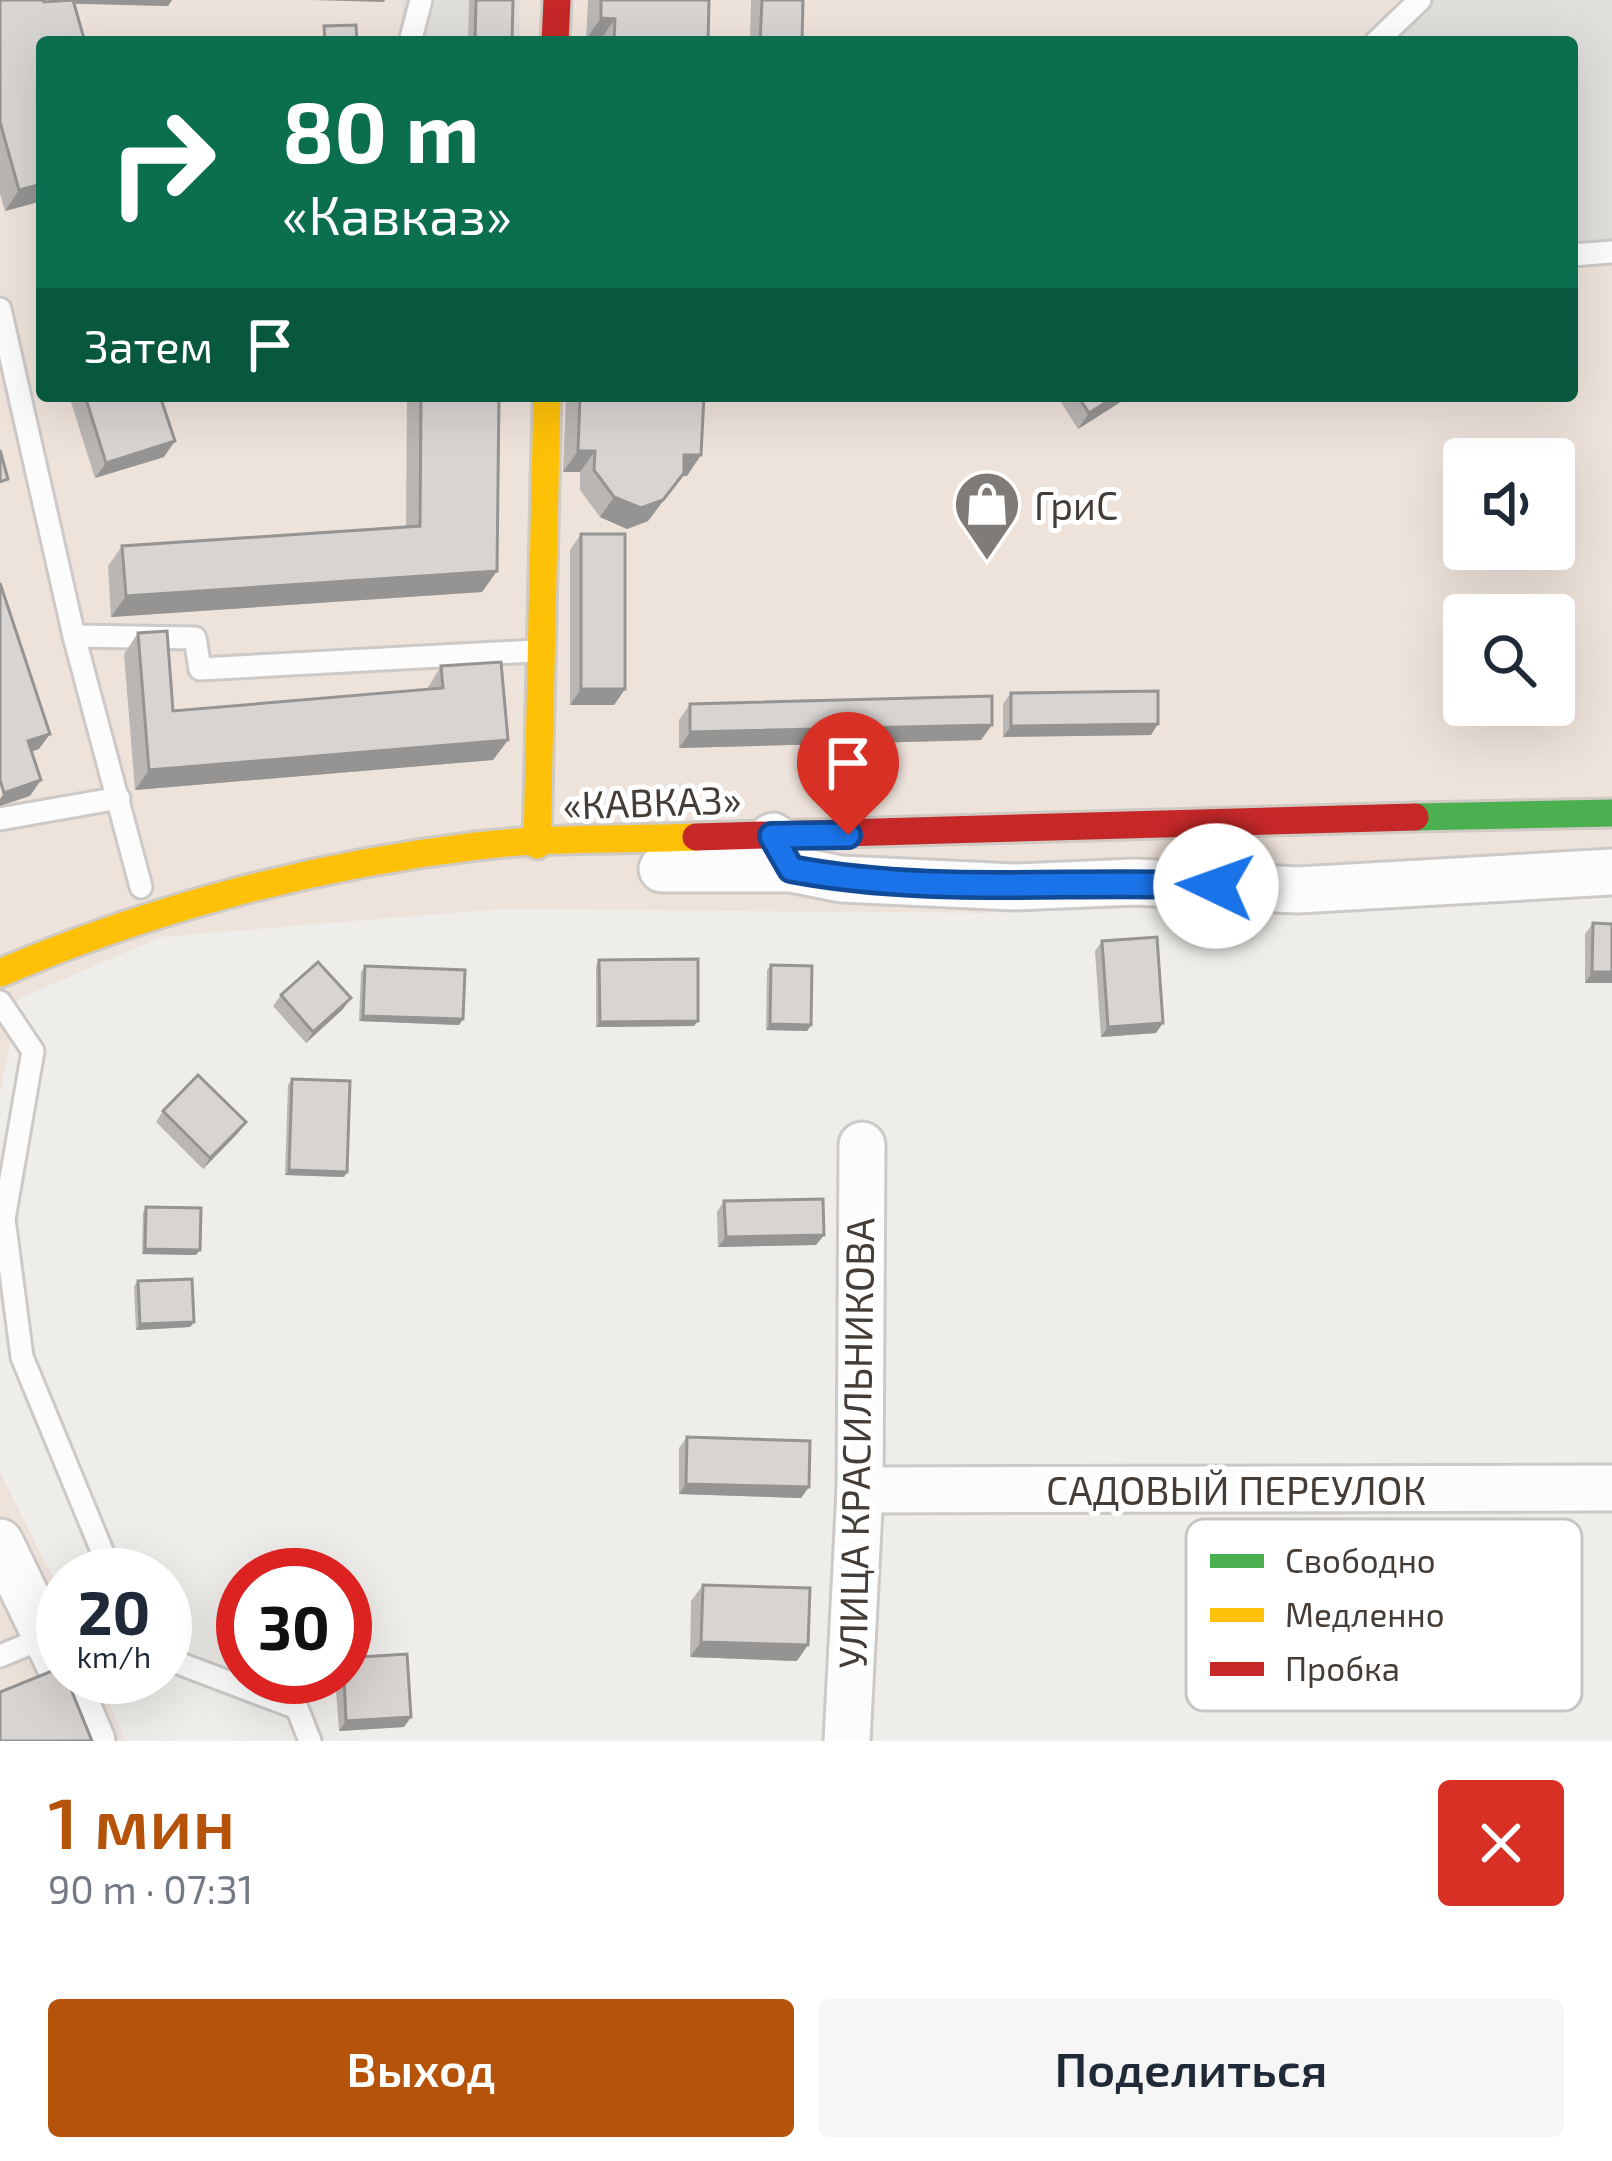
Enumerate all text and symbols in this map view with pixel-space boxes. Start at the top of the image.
text: 80 m [282,79,479,180]
icon: right [84,84,240,240]
text: «Кавказ» [282,181,512,246]
icon: arrive [237,312,303,378]
text: Затем [84,318,213,372]
map controls [1443,438,1575,726]
button: sound [1443,438,1575,570]
shop icon: ГриС [952,469,1022,563]
place label: ГриС [1034,481,1118,528]
button: search [1443,594,1575,726]
pin [797,712,899,835]
icon: arrive [815,730,881,796]
street label: «КАВКАЗ» [562,774,742,828]
position arrow [1153,823,1279,949]
street label: УЛИЦА КРАСИЛЬНИКОВА [828,1217,882,1669]
street label: САДОВЫЙ ПЕРЕУЛОК [1046,1466,1426,1513]
legend [1186,1519,1582,1711]
text: Свободно [1285,1540,1436,1580]
speed limit sign: 30 [216,1548,372,1704]
text: 20 [78,1575,150,1647]
text: Медленно [1285,1594,1445,1634]
text: km/h [77,1638,151,1674]
text: Пробка [1285,1648,1400,1688]
text: 1 мин [48,1777,235,1863]
button: close [1438,1780,1564,1906]
text: 90 m · 07:31 [48,1865,253,1912]
button: Выход [48,1999,794,2137]
button: Поделиться [818,1999,1564,2137]

